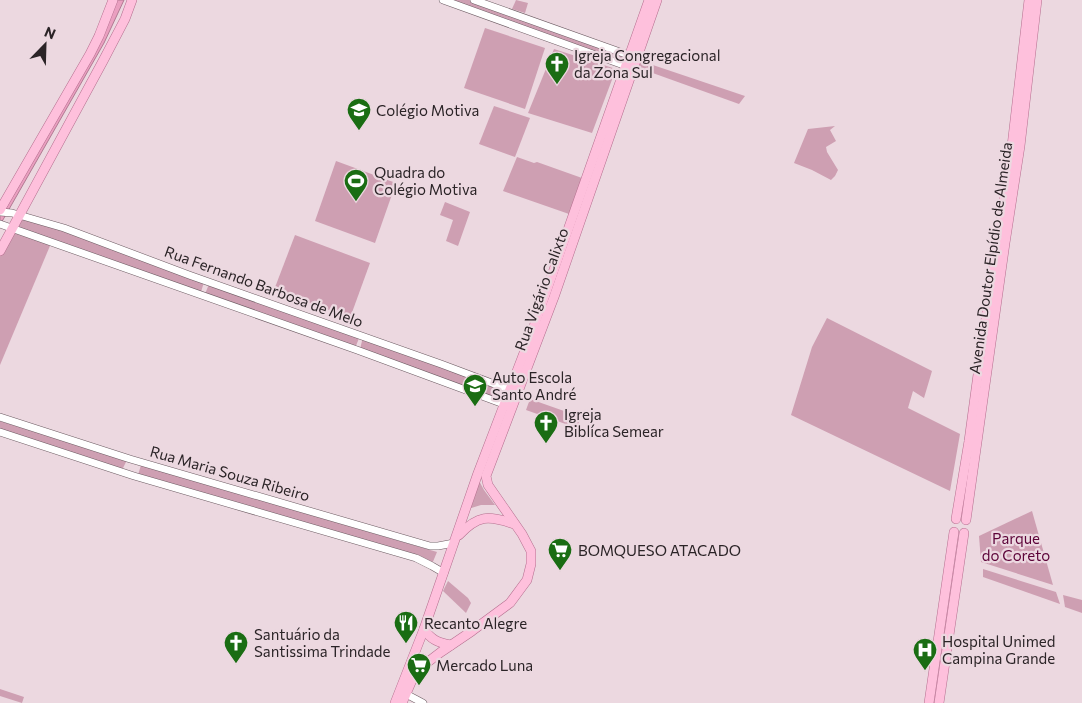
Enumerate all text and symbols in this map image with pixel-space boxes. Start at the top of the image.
north arrow [20,20,70,70]
text: N [42,23,58,42]
place label: Igreja Congregacional da Zona Sul [574,46,720,81]
church icon: Igreja Congregacional da Zona Sul [544,51,570,85]
school or university icon: Colégio Motiva [346,97,372,131]
place label: Colégio Motiva [376,101,479,119]
street label: Avenida Doutor Elpídio de Almeida [965,141,1015,375]
place label: Quadra do Colégio Motiva [374,163,477,198]
sports icon: Quadra do Colégio Motiva [343,168,369,202]
street label: Rua Vigário Calixto [510,225,572,353]
street label: Rua Fernando Barbosa de Melo [162,242,366,330]
place label: Auto Escola Santo André [492,368,576,403]
school or university icon: Auto Escola Santo André [462,373,488,407]
place label: Igreja Biblíca Semear [564,405,664,440]
church icon: Igreja Biblíca Semear [533,410,559,444]
street label: Rua Maria Souza Ribeiro [148,442,312,504]
park label: Parque do Coreto [982,529,1050,564]
supermarket icon: BOMQUESO ATACADO [547,537,573,571]
place label: BOMQUESO ATACADO [578,541,741,559]
restaurant icon: Recanto Alegre [393,610,419,644]
place label: Recanto Alegre [424,614,527,632]
place label: Santuário da Santissima Trindade [254,625,391,660]
church icon: Santuário da Santissima Trindade [223,630,249,664]
place label: Hospital Unimed Campina Grande [942,632,1055,667]
hospital icon: Hospital Unimed Campina Grande [912,637,938,671]
supermarket icon: Mercado Luna [406,652,432,686]
place label: Mercado Luna [436,656,533,674]

